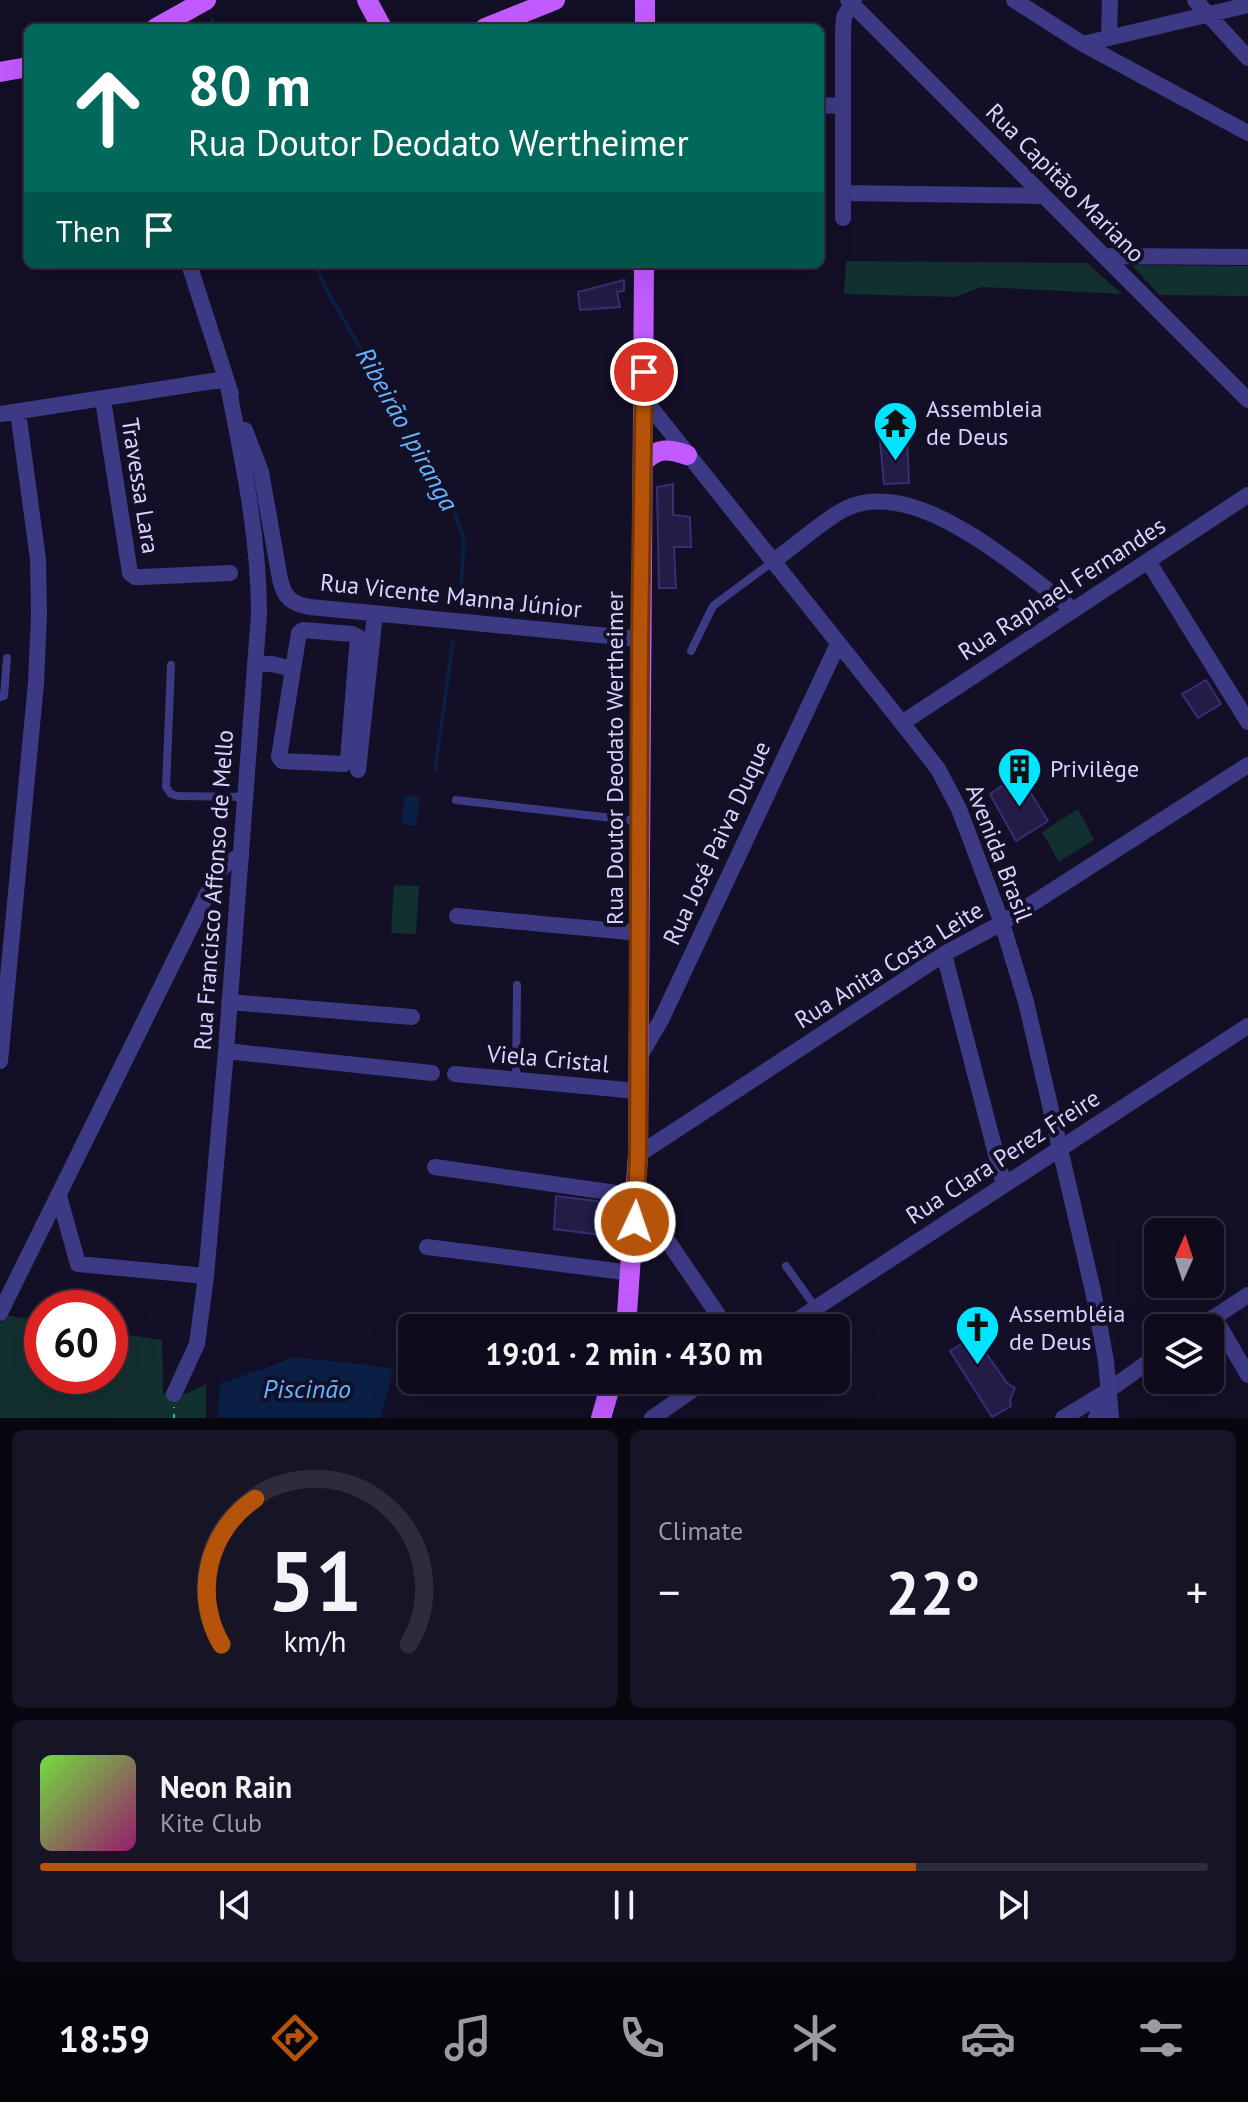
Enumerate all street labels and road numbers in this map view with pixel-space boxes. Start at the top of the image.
street label: Rua Capitão Mariano [979,97,1151,269]
street label: Travessa Lara [114,416,167,556]
street label: Rua Raphael Fernandes [952,510,1171,667]
street label: Rua Vicente Manna Júnior [319,566,583,625]
street label: Rua Doutor Deodato Wertheimer [599,591,630,925]
street label: Rua Francisco Affonso de Mello [187,729,240,1051]
street label: Rua José Paiva Duque [656,736,777,950]
street label: Avenida Brasil [959,780,1040,926]
street label: Rua Anita Costa Leite [789,894,989,1035]
street label: Viela Cristal [485,1038,610,1079]
street label: Rua Clara Perez Freire [900,1082,1106,1231]

